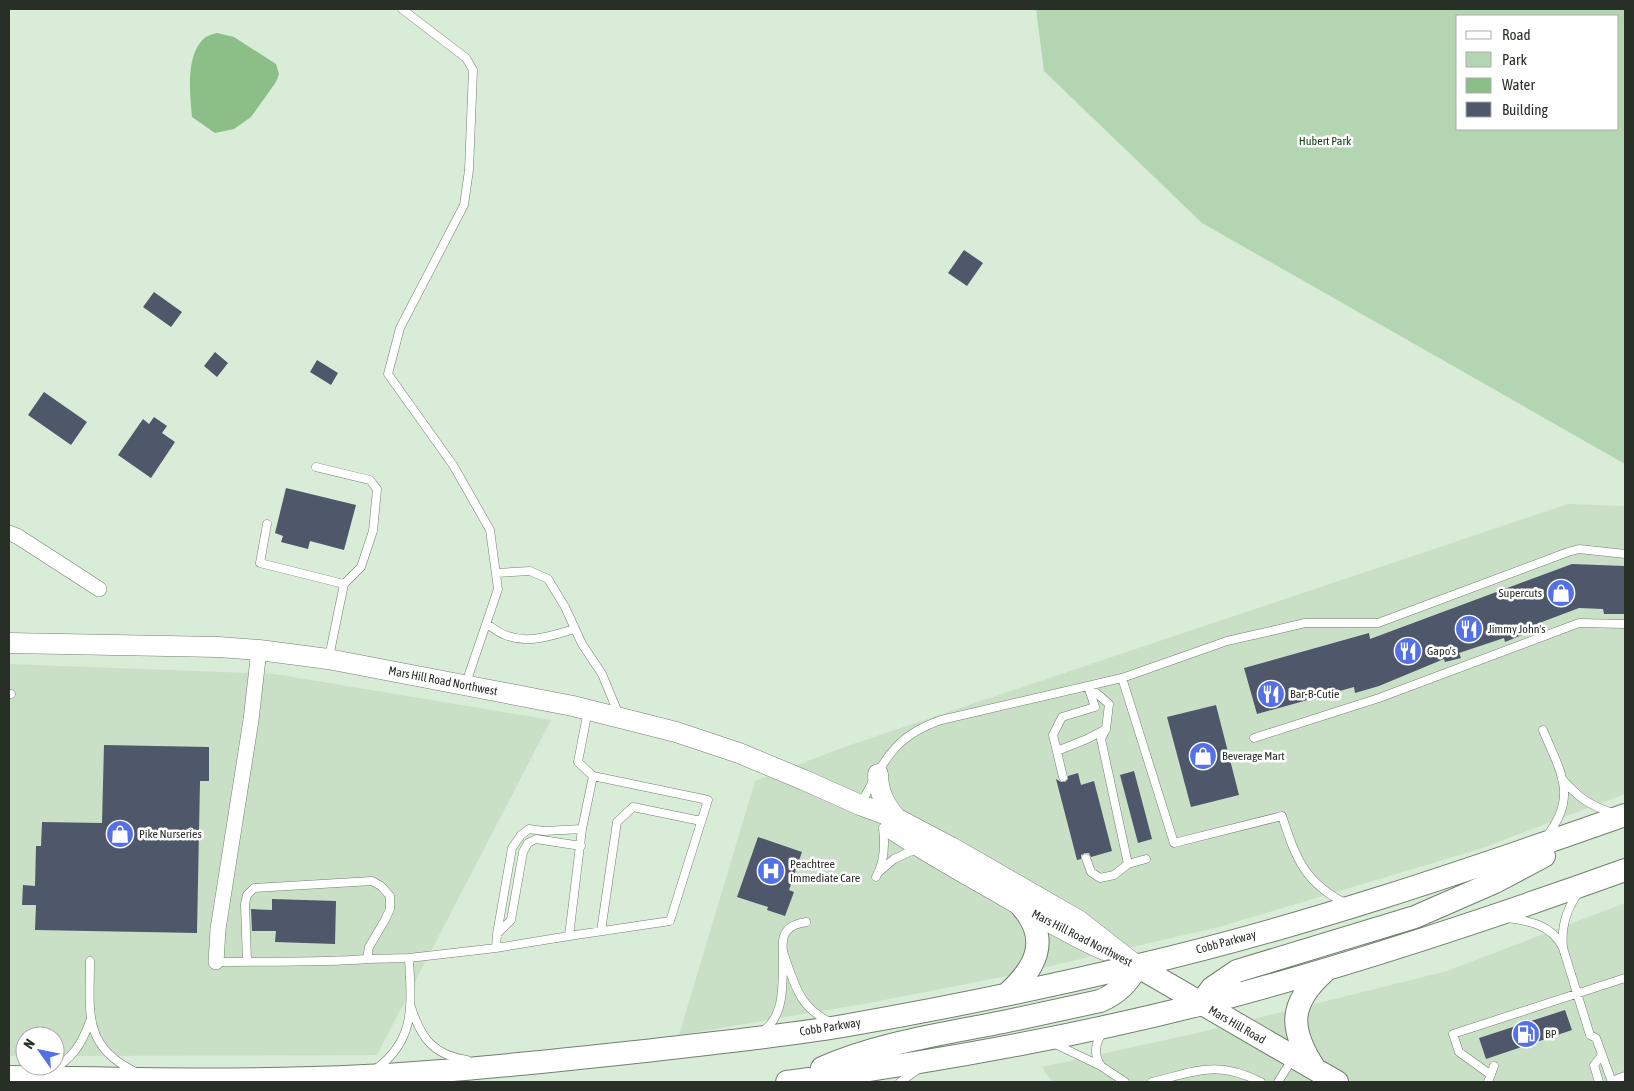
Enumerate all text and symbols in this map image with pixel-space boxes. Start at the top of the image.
legend [1456,15,1619,130]
text: Road [1502,26,1531,43]
text: Park [1502,51,1527,68]
text: Water [1502,76,1535,93]
text: Building [1502,101,1548,118]
park label: Hubert Park [1299,134,1352,148]
shop icon: Supercuts [1546,578,1576,608]
place label: Supercuts [1499,586,1542,600]
restaurant icon: Jimmy John's [1454,614,1484,644]
place label: Jimmy John's [1488,622,1546,636]
restaurant icon: Gapo's [1393,636,1423,666]
place label: Gapo's [1427,644,1456,658]
street label: Mars Hill Road Northwest [387,664,499,699]
restaurant icon: Bar-B-Cutie [1256,679,1286,709]
place label: Bar-B-Cutie [1290,687,1339,701]
shop icon: Beverage Mart [1188,741,1218,771]
place label: Beverage Mart [1222,749,1285,763]
shop icon: Pike Nurseries [105,819,135,849]
place label: Pike Nurseries [139,827,202,841]
hospital icon: Peachtree Immediate Care [756,856,786,886]
place label: Peachtree Immediate Care [790,857,860,885]
street label: Mars Hill Road Northwest [1029,907,1135,970]
street label: Cobb Parkway [1194,927,1258,957]
street label: Mars Hill Road [1206,1003,1268,1047]
street label: Cobb Parkway [798,1015,862,1039]
fuel station icon: BP [1511,1019,1541,1049]
north arrow [15,1026,65,1076]
place label: BP [1545,1027,1557,1041]
text: N [20,1036,38,1052]

